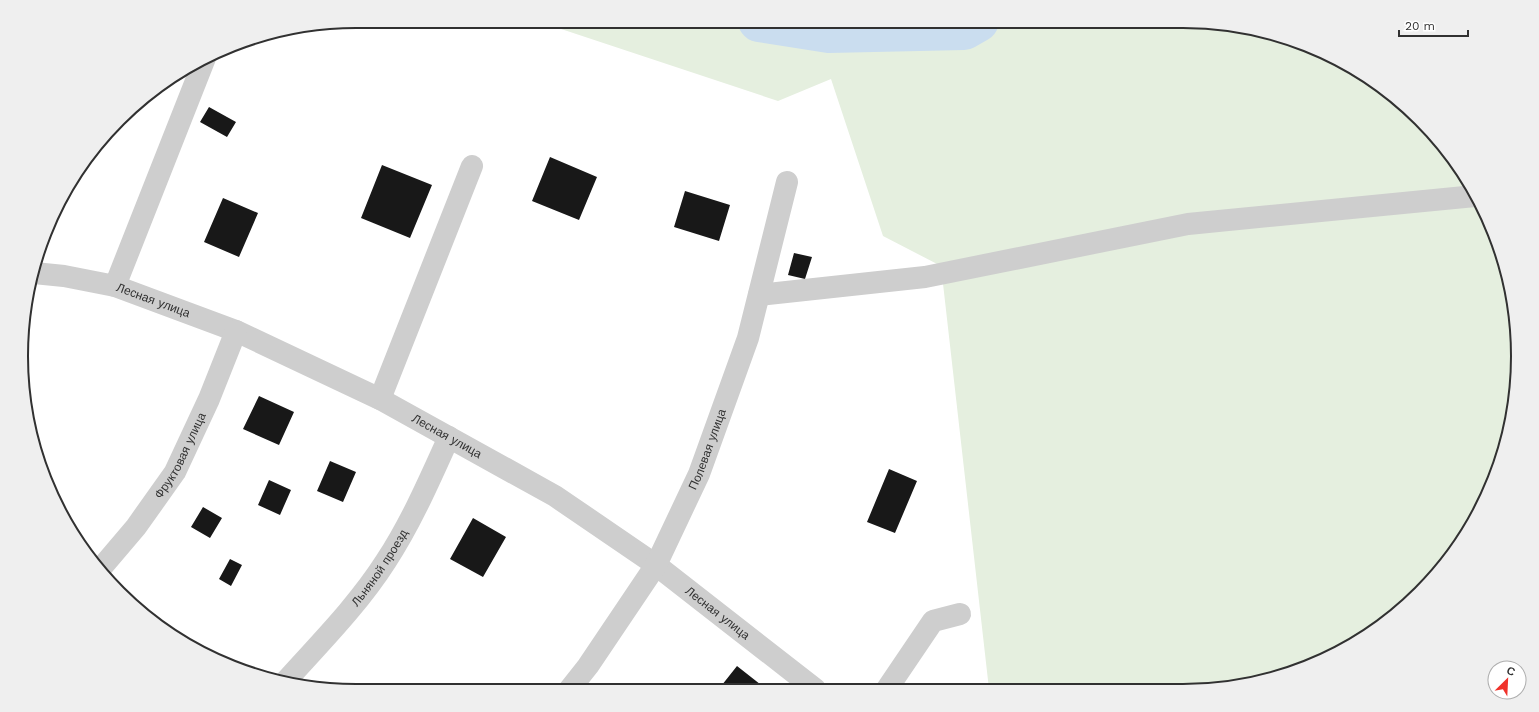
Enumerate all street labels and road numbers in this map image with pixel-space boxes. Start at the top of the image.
street label: Лесная улица [115,280,192,320]
street label: Полевая улица [686,407,729,492]
street label: Фруктовая улица [151,410,209,501]
street label: Лесная улица [410,411,485,461]
street label: Льняной проезд [349,527,410,609]
street label: Лесная улица [683,584,753,643]

